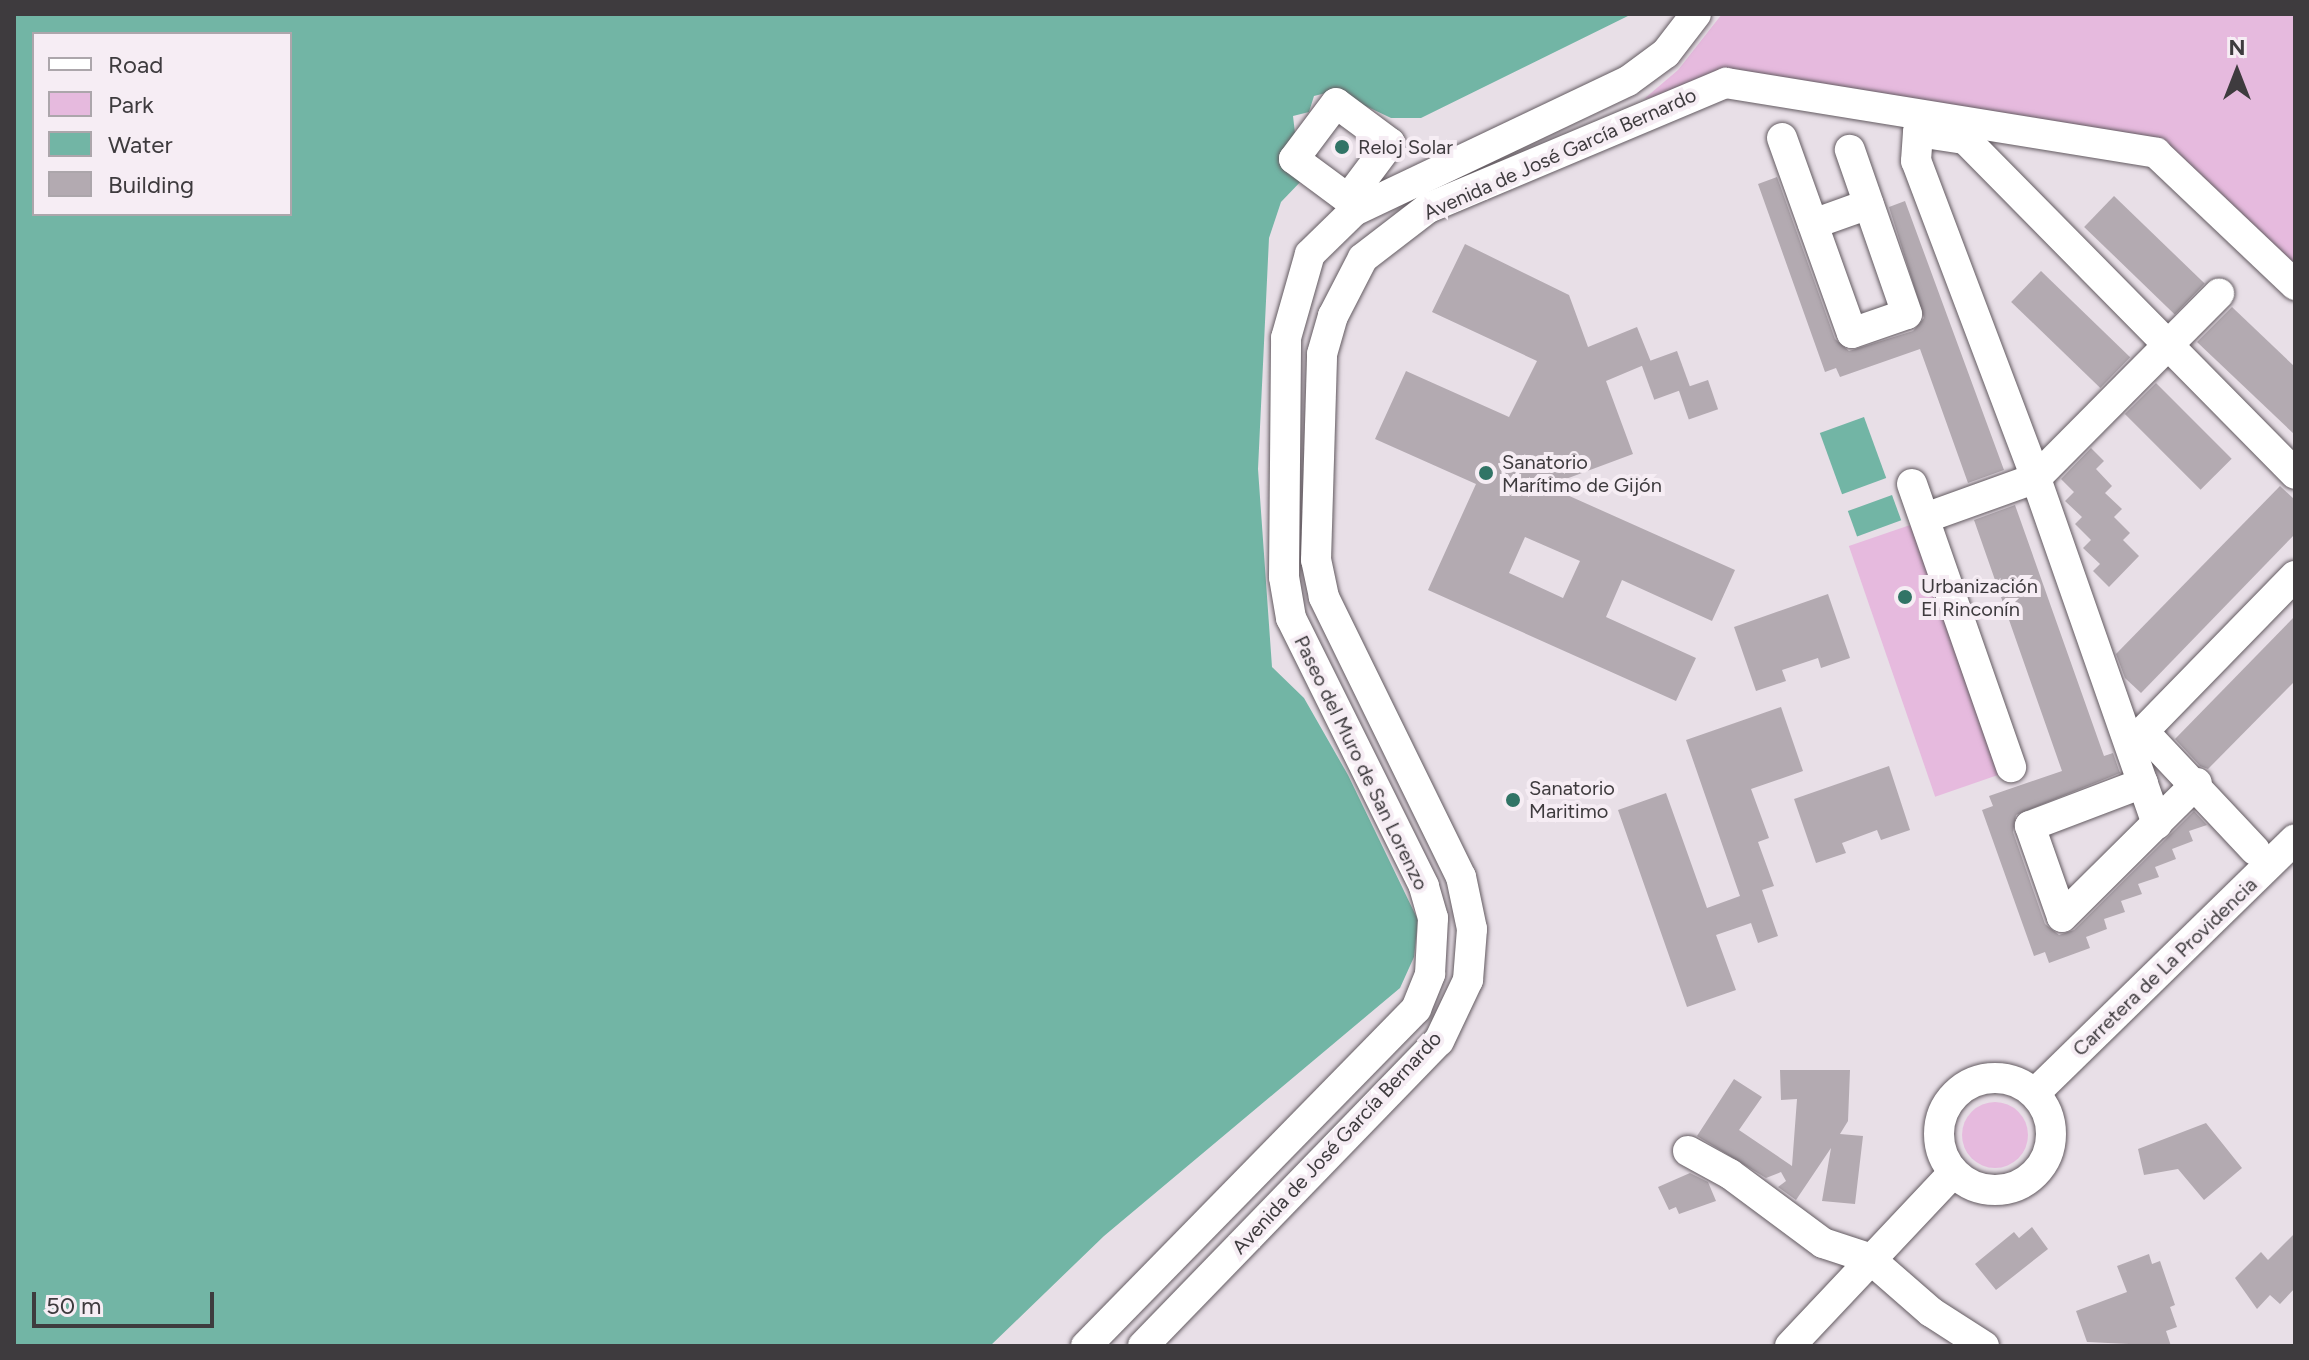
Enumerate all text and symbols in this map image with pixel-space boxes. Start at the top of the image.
legend [32,32,292,216]
north arrow [2197,32,2277,112]
text: N [2228,34,2246,61]
text: Road [108,50,163,79]
street label: Avenida de José García Bernardo [1420,83,1700,225]
text: Park [108,90,154,119]
text: Water [108,130,173,159]
place label: Reloj Solar [1358,135,1453,159]
marker: Reloj Solar [1333,138,1351,156]
text: Building [108,170,194,199]
place label: Sanatorio Marítimo de Gijón [1502,450,1662,497]
marker: Sanatorio Marítimo de Gijón [1477,464,1495,482]
place label: Urbanización El Rinconín [1921,574,2038,621]
marker: Urbanización El Rinconín [1896,588,1914,606]
street label: Paseo del Muro de San Lorenzo [1289,632,1433,894]
place label: Sanatorio Maritimo [1529,776,1615,823]
marker: Sanatorio Maritimo [1504,791,1522,809]
street label: Carretera de La Providencia [2068,873,2262,1061]
street label: Avenida de José García Bernardo [1227,1027,1447,1259]
scale bar [36,1276,218,1326]
text: 50 m [46,1291,102,1320]

